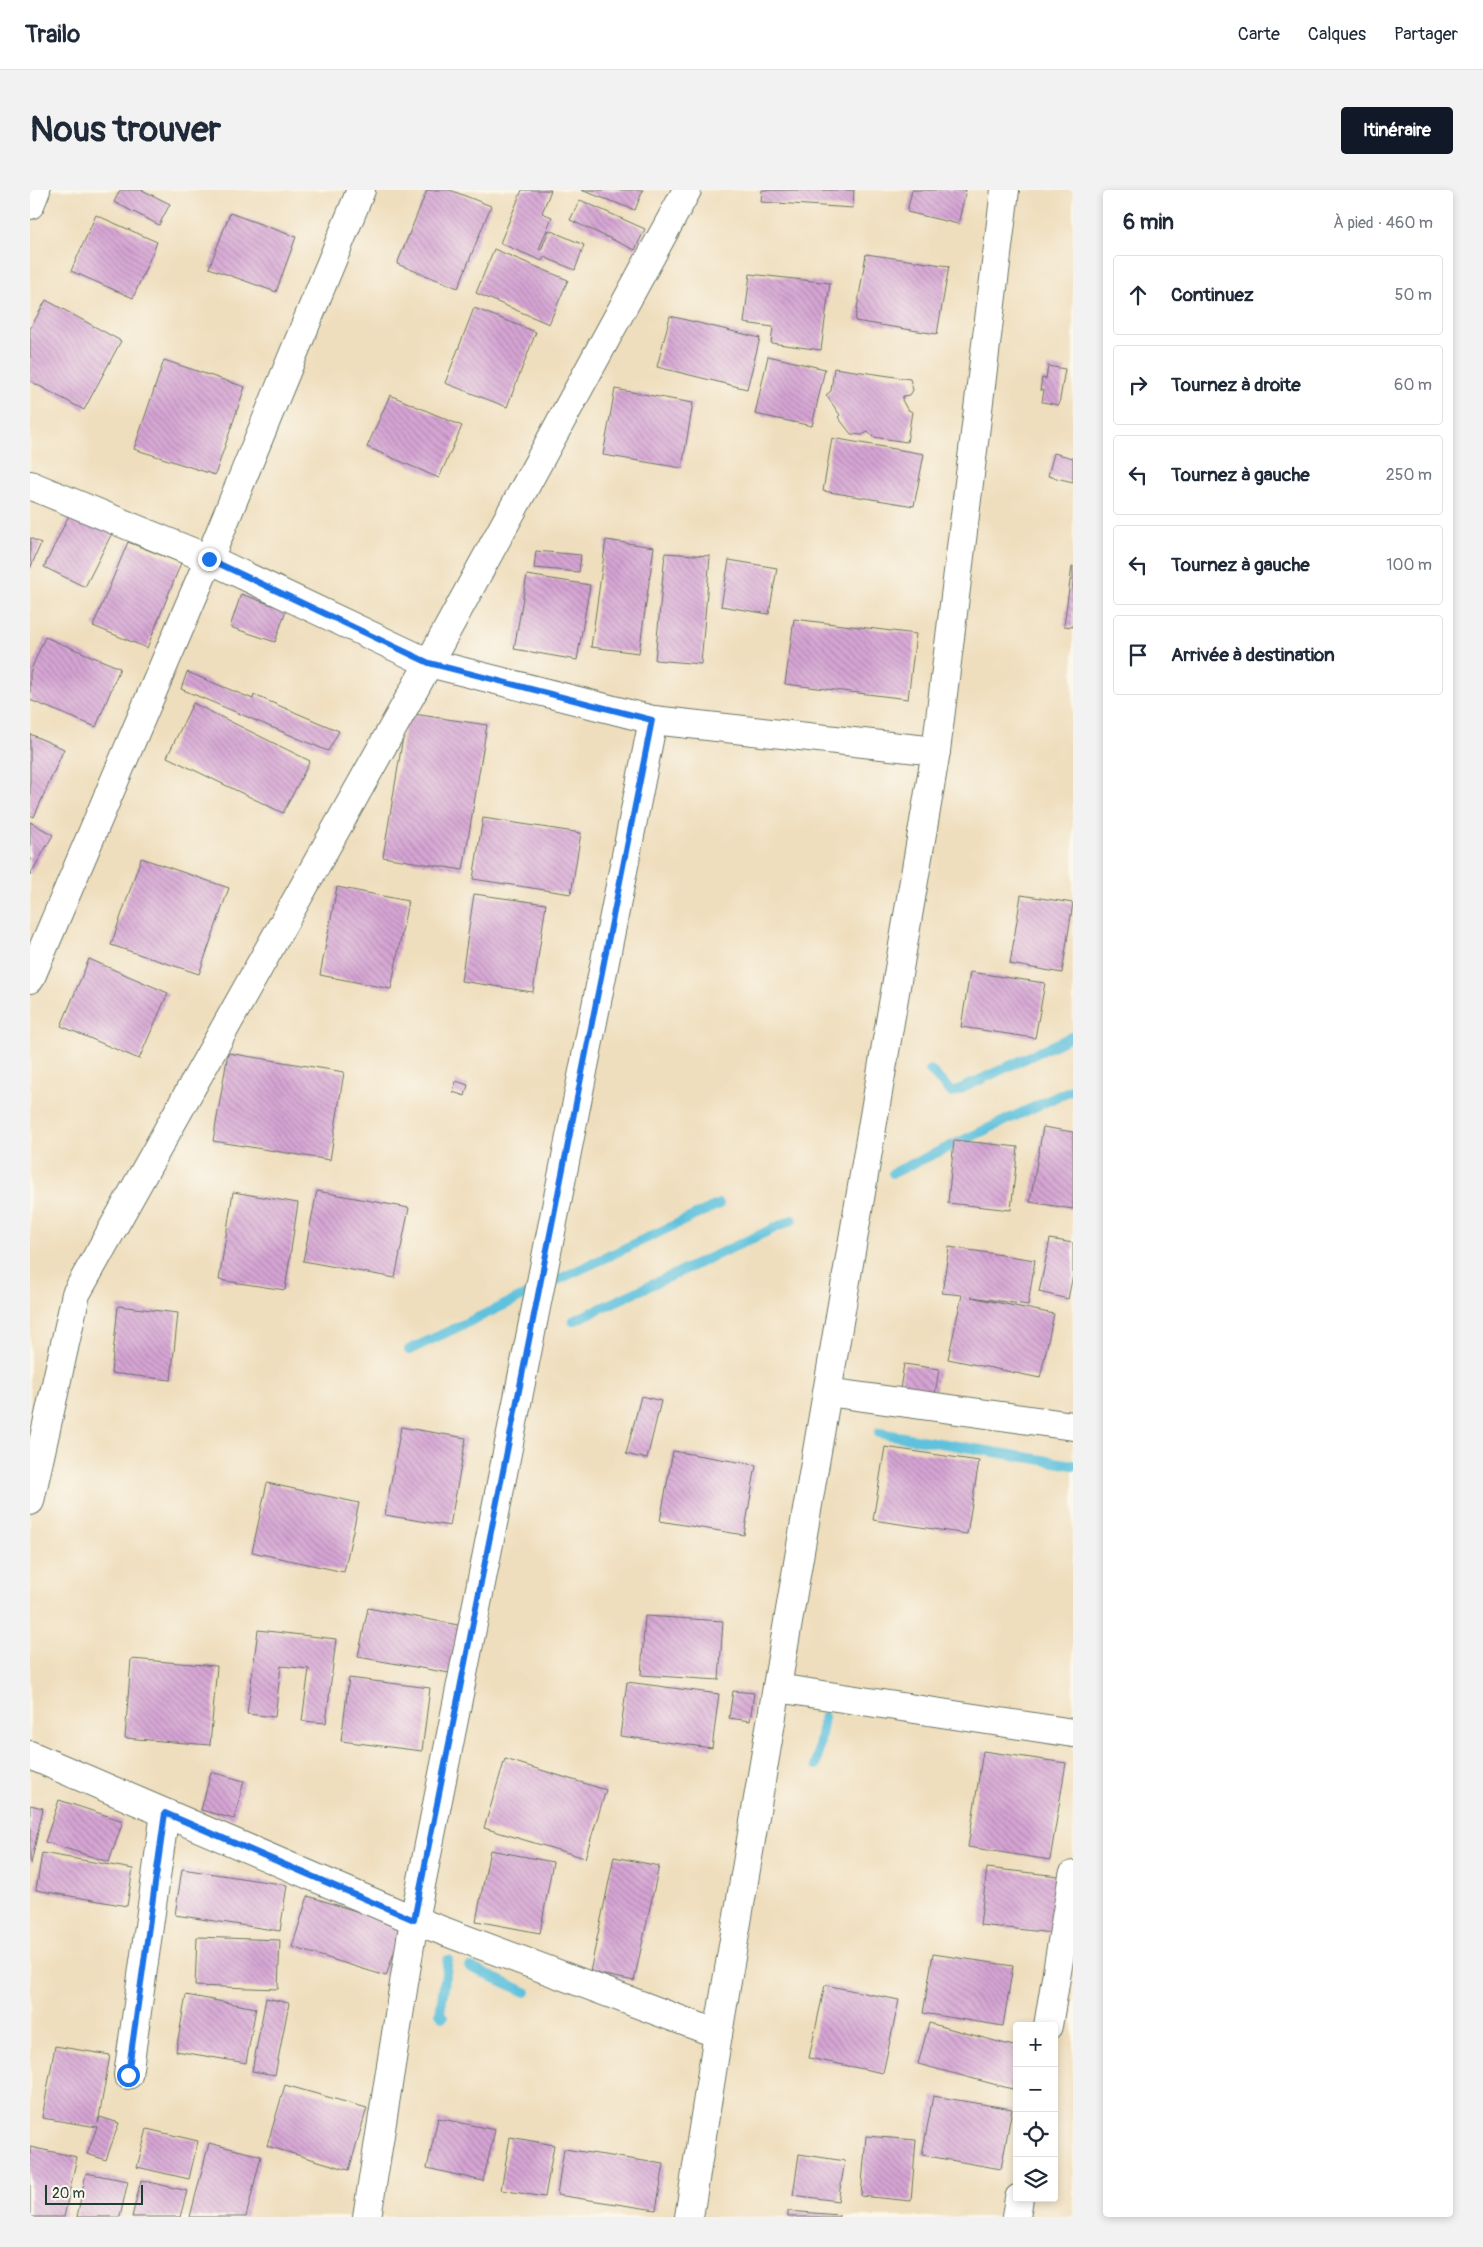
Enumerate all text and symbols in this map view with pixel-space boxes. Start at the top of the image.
text: Trailo [25,20,80,49]
text: Carte [1238,23,1280,46]
text: Calques [1308,23,1366,46]
text: Partager [1394,23,1458,46]
button: Itinéraire [1341,107,1453,154]
text: Nous trouver [30,108,221,152]
text: 6 min [1123,209,1174,236]
text: À pied · 460 m [1333,213,1433,233]
icon: ahead [1124,281,1152,309]
text: Continuez [1171,283,1254,307]
text: 50 m [1395,285,1432,305]
icon: right [1124,371,1152,399]
text: Tournez à droite [1171,373,1301,397]
text: 60 m [1394,375,1432,395]
icon: left [1124,461,1152,489]
text: Tournez à gauche [1171,463,1310,487]
text: 250 m [1386,465,1432,485]
route end [198,548,221,571]
icon: left [1124,551,1152,579]
text: Tournez à gauche [1171,553,1310,577]
text: 100 m [1386,555,1432,575]
icon: arrive [1124,641,1152,669]
text: Arrivée à destination [1171,643,1335,667]
map controls [1013,2022,1058,2202]
button: + [1013,2022,1058,2067]
route start [117,2064,140,2087]
button: − [1013,2067,1058,2112]
button: locate [1013,2112,1058,2157]
button: layers [1013,2157,1058,2202]
scale bar [45,2182,142,2205]
text: 20 m [52,2185,85,2202]

